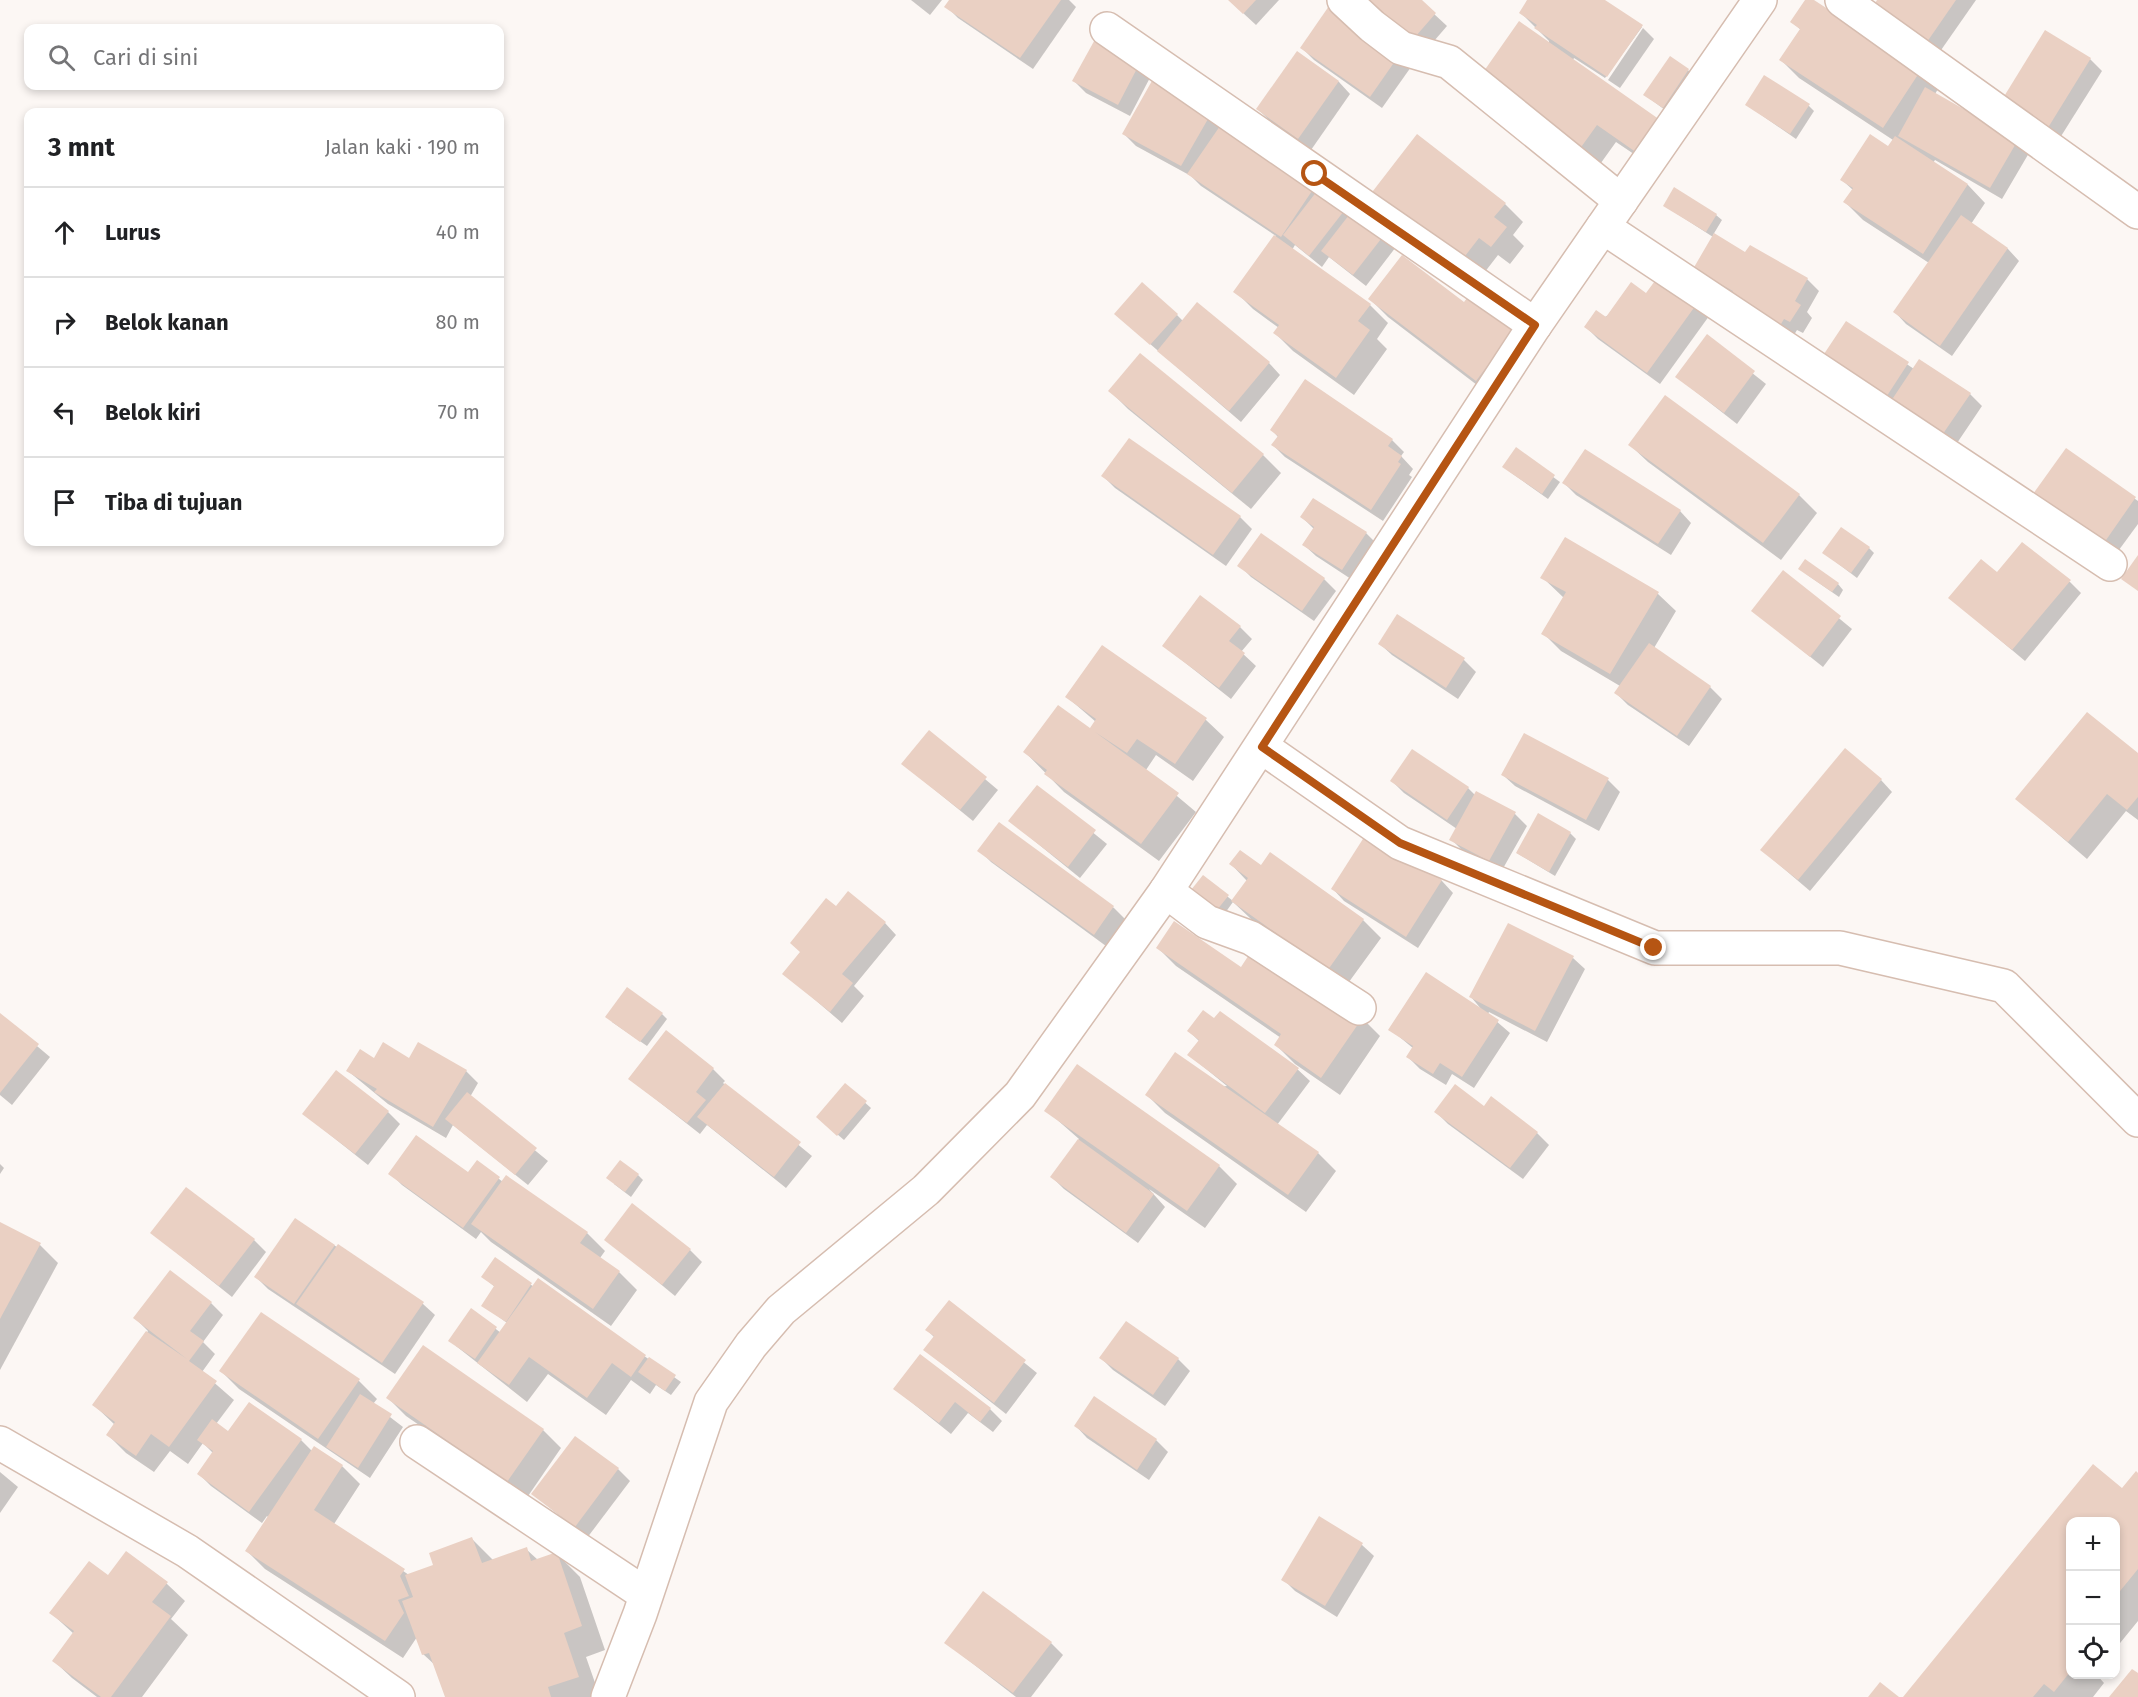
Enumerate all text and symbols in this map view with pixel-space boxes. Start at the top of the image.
search box [24,24,504,90]
icon: search [45,41,78,74]
text: Cari di sini [93,44,198,71]
text: 3 mnt [48,132,115,163]
text: Jalan kaki · 190 m [325,135,480,159]
route start [1301,160,1327,186]
icon: ahead [48,216,81,249]
text: Lurus [105,219,161,246]
text: 40 m [436,220,480,244]
icon: right [48,306,81,339]
text: Belok kanan [105,309,229,336]
text: 80 m [435,310,480,334]
icon: left [48,396,81,429]
text: Belok kiri [105,399,201,426]
text: 70 m [438,400,480,424]
icon: arrive [48,486,81,519]
text: Tiba di tujuan [105,489,242,516]
route end [1640,934,1666,960]
map controls [2066,1517,2120,1679]
button: + [2066,1517,2120,1571]
button: − [2066,1571,2120,1625]
button: locate [2066,1625,2120,1679]

